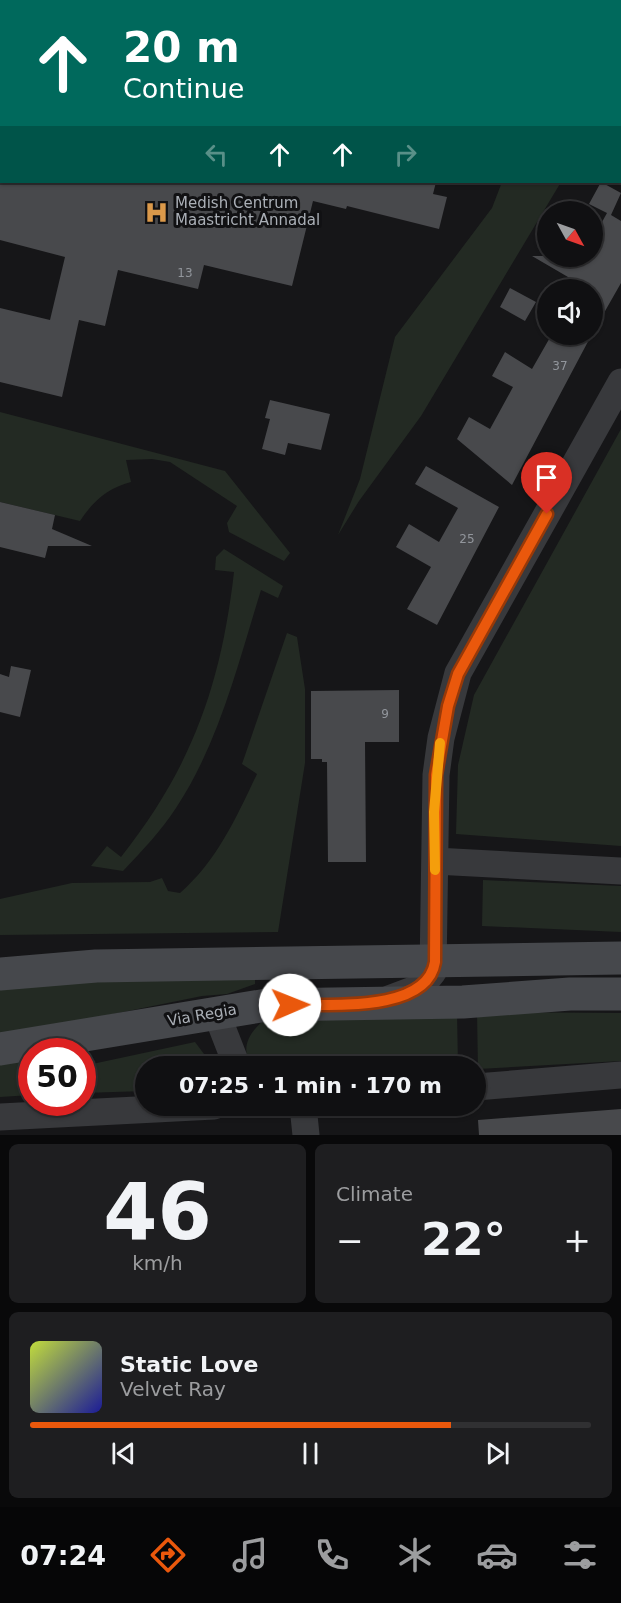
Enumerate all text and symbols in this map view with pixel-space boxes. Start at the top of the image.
text: 20 m [123,23,240,72]
icon: ahead [24,24,102,102]
text: Continue [123,73,244,104]
icon: left [200,138,233,171]
icon: ahead [263,138,296,171]
icon: ahead [326,138,359,171]
icon: right [389,138,422,171]
place label: Medish Centrum Maastricht Annadal [175,194,320,229]
hospital icon: Medish Centrum Maastricht Annadal [144,199,170,225]
north arrow [537,201,603,267]
map controls [537,201,603,345]
house number: 13 [177,266,193,280]
button: sound [537,279,603,345]
house number: 37 [552,359,568,373]
pin [521,452,572,514]
icon: arrive [530,461,563,494]
house number: 25 [459,532,475,546]
house number: 9 [381,707,389,721]
position arrow [258,973,322,1037]
street label: Via Regia [166,1000,238,1030]
speed limit sign: 50 [18,1038,96,1116]
text: 07:25 · 1 min · 170 m [179,1073,442,1098]
text: 46 [103,1167,212,1257]
text: Climate [336,1182,413,1206]
text: 22° [421,1213,506,1266]
text: − [336,1221,364,1260]
text: + [563,1221,591,1260]
text: km/h [132,1251,183,1275]
text: Static Love [120,1352,258,1377]
text: Velvet Ray [120,1377,226,1401]
icon: previous [107,1437,140,1470]
icon: pause [294,1437,327,1470]
icon: next [481,1437,514,1470]
icon: directions [147,1534,189,1576]
icon: music [229,1534,271,1576]
icon: phone [311,1534,353,1576]
icon: climate [394,1534,436,1576]
icon: car [476,1534,518,1576]
icon: filters [559,1534,601,1576]
text: 07:24 [20,1540,106,1571]

